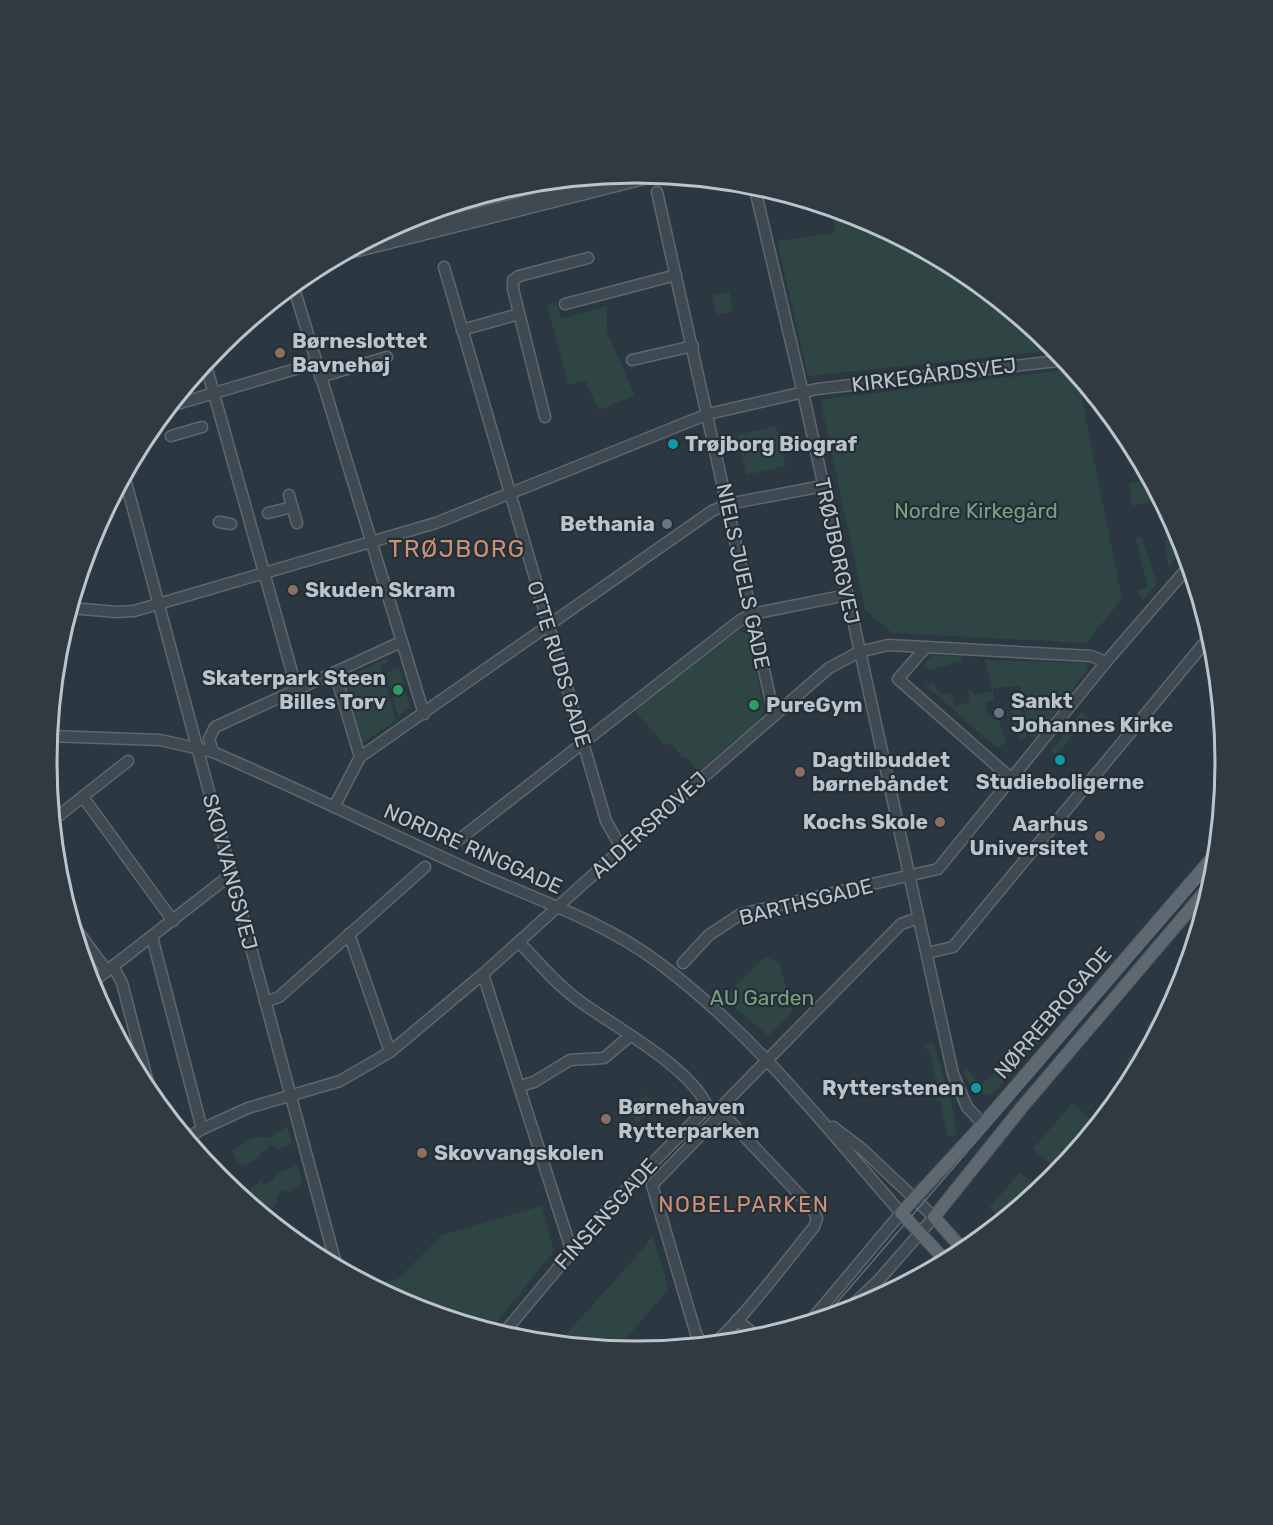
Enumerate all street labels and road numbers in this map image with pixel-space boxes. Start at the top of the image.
street label: KIRKEGÅRDSVEJ [850,352,1018,397]
street label: TRØJBORGVEJ [810,475,865,626]
street label: NIELS JUELS GADE [712,481,775,671]
street label: OTTE RUDS GADE [522,578,597,750]
street label: ALDERSROVEJ [586,766,712,883]
street label: SKOVVANGSVEJ [198,791,263,953]
street label: NORDRE RINGGADE [380,798,566,899]
street label: BARTHSGADE [736,873,875,930]
street label: NØRREBROGADE [989,942,1117,1084]
street label: FINSENSGADE [549,1153,662,1275]

